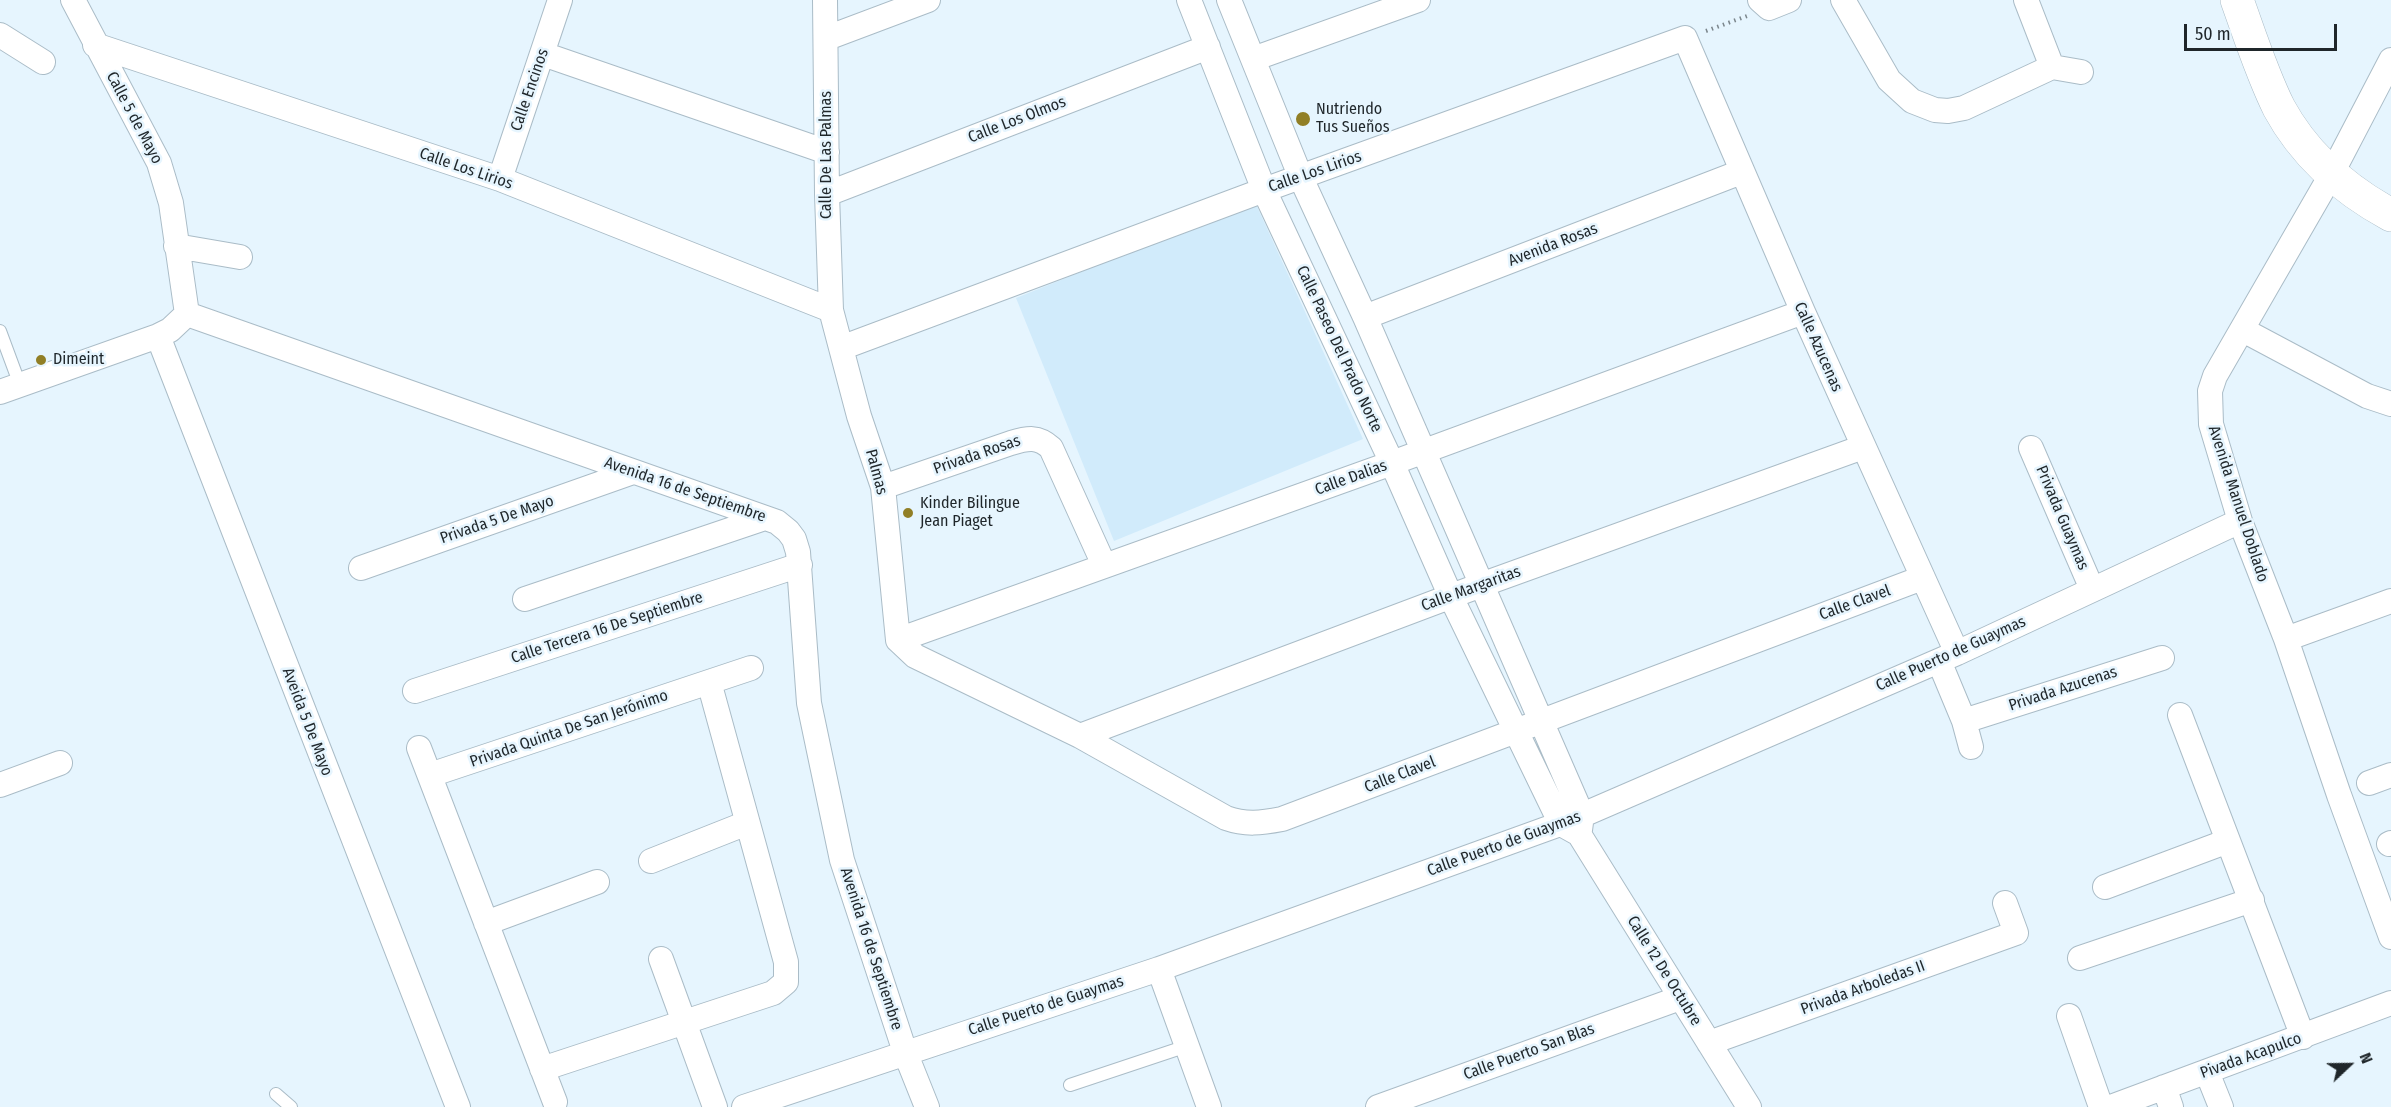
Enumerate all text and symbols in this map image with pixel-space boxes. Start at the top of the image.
scale bar [2187,12,2340,50]
text: 50 m [2195,23,2231,45]
street label: Calle Encinos [507,46,553,134]
street label: Calle 5 de Mayo [102,69,166,167]
street label: Calle De Las Palmas [817,91,837,219]
street label: Calle Los Olmos [965,93,1069,147]
place label: Nutriendo Tus Sueños [1316,100,1390,138]
marker: Nutriendo Tus Sueños [1294,110,1312,128]
street label: Calle Los Lirios [417,144,515,194]
street label: Calle Los Lirios [1266,147,1364,197]
street label: Avenida Rosas [1506,219,1600,271]
street label: Calle Paseo Del Prado Norte [1292,263,1386,435]
street label: Calle Azucenas [1790,299,1846,395]
place label: Dimeint [53,350,104,370]
marker: Dimeint [34,353,48,367]
street label: Avenida Manuel Doblado [2204,423,2272,585]
street label: Privada Rosas [931,431,1023,479]
street label: Palmas [861,447,891,497]
street label: Avenida 16 de Septiembre [602,453,768,527]
street label: Calle Dalias [1312,456,1390,500]
street label: Privada Guaymas [2031,463,2093,573]
street label: Privada 5 De Mayo [438,492,556,548]
place label: Kinder Bilingue Jean Piaget [920,494,1020,532]
marker: Kinder Bilingue Jean Piaget [901,506,915,520]
street label: Calle Margaritas [1419,562,1523,616]
street label: Calle Clavel [1817,581,1893,625]
street label: Calle Tercera 16 De Septiembre [509,588,705,668]
street label: Calle Puerto de Guaymas [1873,612,2029,696]
street label: Privada Azucenas [2006,662,2120,716]
street label: Aveida 5 De Mayo [278,665,336,779]
street label: Privada Quinta De San Jerónimo [467,686,671,772]
street label: Calle Clavel [1362,753,1438,797]
street label: Calle Puerto de Guaymas [1425,807,1583,881]
street label: Avenida 16 de Septiembre [836,865,906,1033]
street label: Calle 12 De Octubre [1623,913,1705,1029]
street label: Privada Arboledas II [1798,957,1928,1019]
street label: Calle Puerto de Guaymas [966,972,1126,1040]
street label: Calle Puerto San Blas [1461,1019,1597,1085]
street label: Pivada Acapulco [2198,1029,2304,1083]
north arrow [2319,1035,2379,1095]
text: N [2356,1050,2377,1066]

